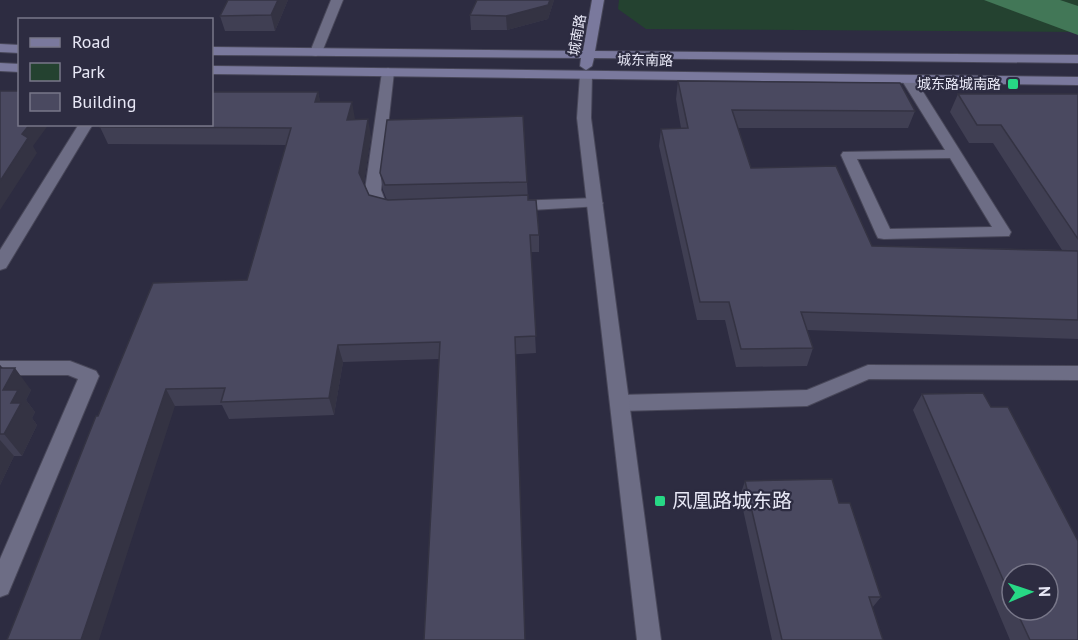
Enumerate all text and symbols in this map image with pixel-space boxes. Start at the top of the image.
street label: 城南路 [564,13,590,57]
legend [18,18,213,126]
text: Road [72,30,110,53]
street label: 城东南路 [617,51,673,69]
text: Park [72,60,105,83]
place label: 城东路城南路 [917,75,1001,93]
marker: 城东路城南路 [1006,77,1020,91]
text: Building [72,90,136,113]
place label: 凤凰路城东路 [672,488,792,514]
marker: 凤凰路城东路 [653,494,667,508]
north arrow [1000,562,1060,622]
text: N [1035,586,1055,597]

